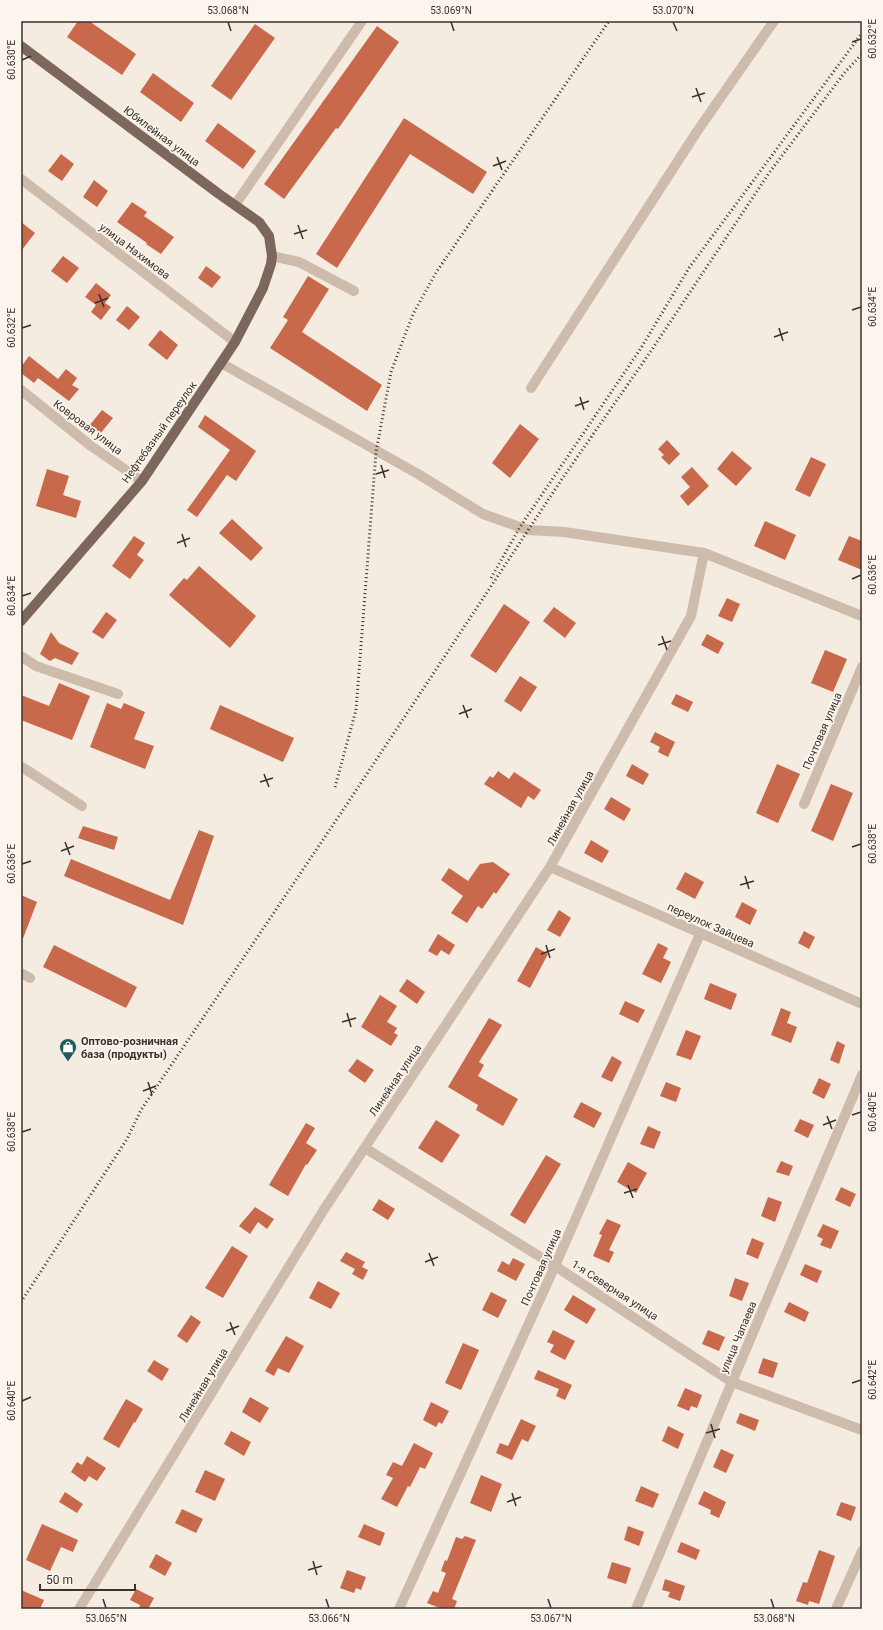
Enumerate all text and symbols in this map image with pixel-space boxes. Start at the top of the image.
text: 53.068°N [207,5,249,16]
text: 53.069°N [430,5,472,16]
text: 53.070°N [652,5,694,16]
text: 60.632°E [867,19,878,59]
text: 60.630°E [6,40,17,80]
street label: Юбилейная улица [121,104,202,169]
street label: улица Нахимова [97,221,173,282]
text: 60.634°E [867,287,878,327]
text: 60.632°E [6,308,17,348]
street label: Нефтебазный переулок [119,379,200,486]
street label: Ковровая улица [51,397,125,458]
text: 60.636°E [867,555,878,595]
text: 60.634°E [6,576,17,616]
street label: Почтовая улица [800,691,845,772]
street label: Линейная улица [544,768,596,848]
text: 60.638°E [867,824,878,864]
text: 60.636°E [6,844,17,884]
street label: переулок Зайцева [665,900,756,950]
place label: Оптово-розничная база (продукты) [81,1035,178,1061]
shop icon: Оптово-розничная база (продукты) [58,1037,78,1062]
street label: Линейная улица [367,1042,424,1119]
text: 60.640°E [867,1092,878,1132]
text: 60.638°E [6,1112,17,1152]
street label: Почтовая улица [519,1227,564,1308]
street label: 1-я Северная улица [569,1258,660,1323]
street label: улица Чапаева [717,1299,759,1375]
street label: Линейная улица [176,1346,231,1425]
text: 60.642°E [867,1360,878,1400]
text: 60.640°E [6,1381,17,1421]
scale bar [40,1566,135,1592]
text: 50 m [46,1573,73,1587]
text: 53.065°N [85,1613,127,1624]
text: 53.066°N [308,1613,350,1624]
text: 53.067°N [530,1613,572,1624]
text: 53.068°N [753,1613,795,1624]

